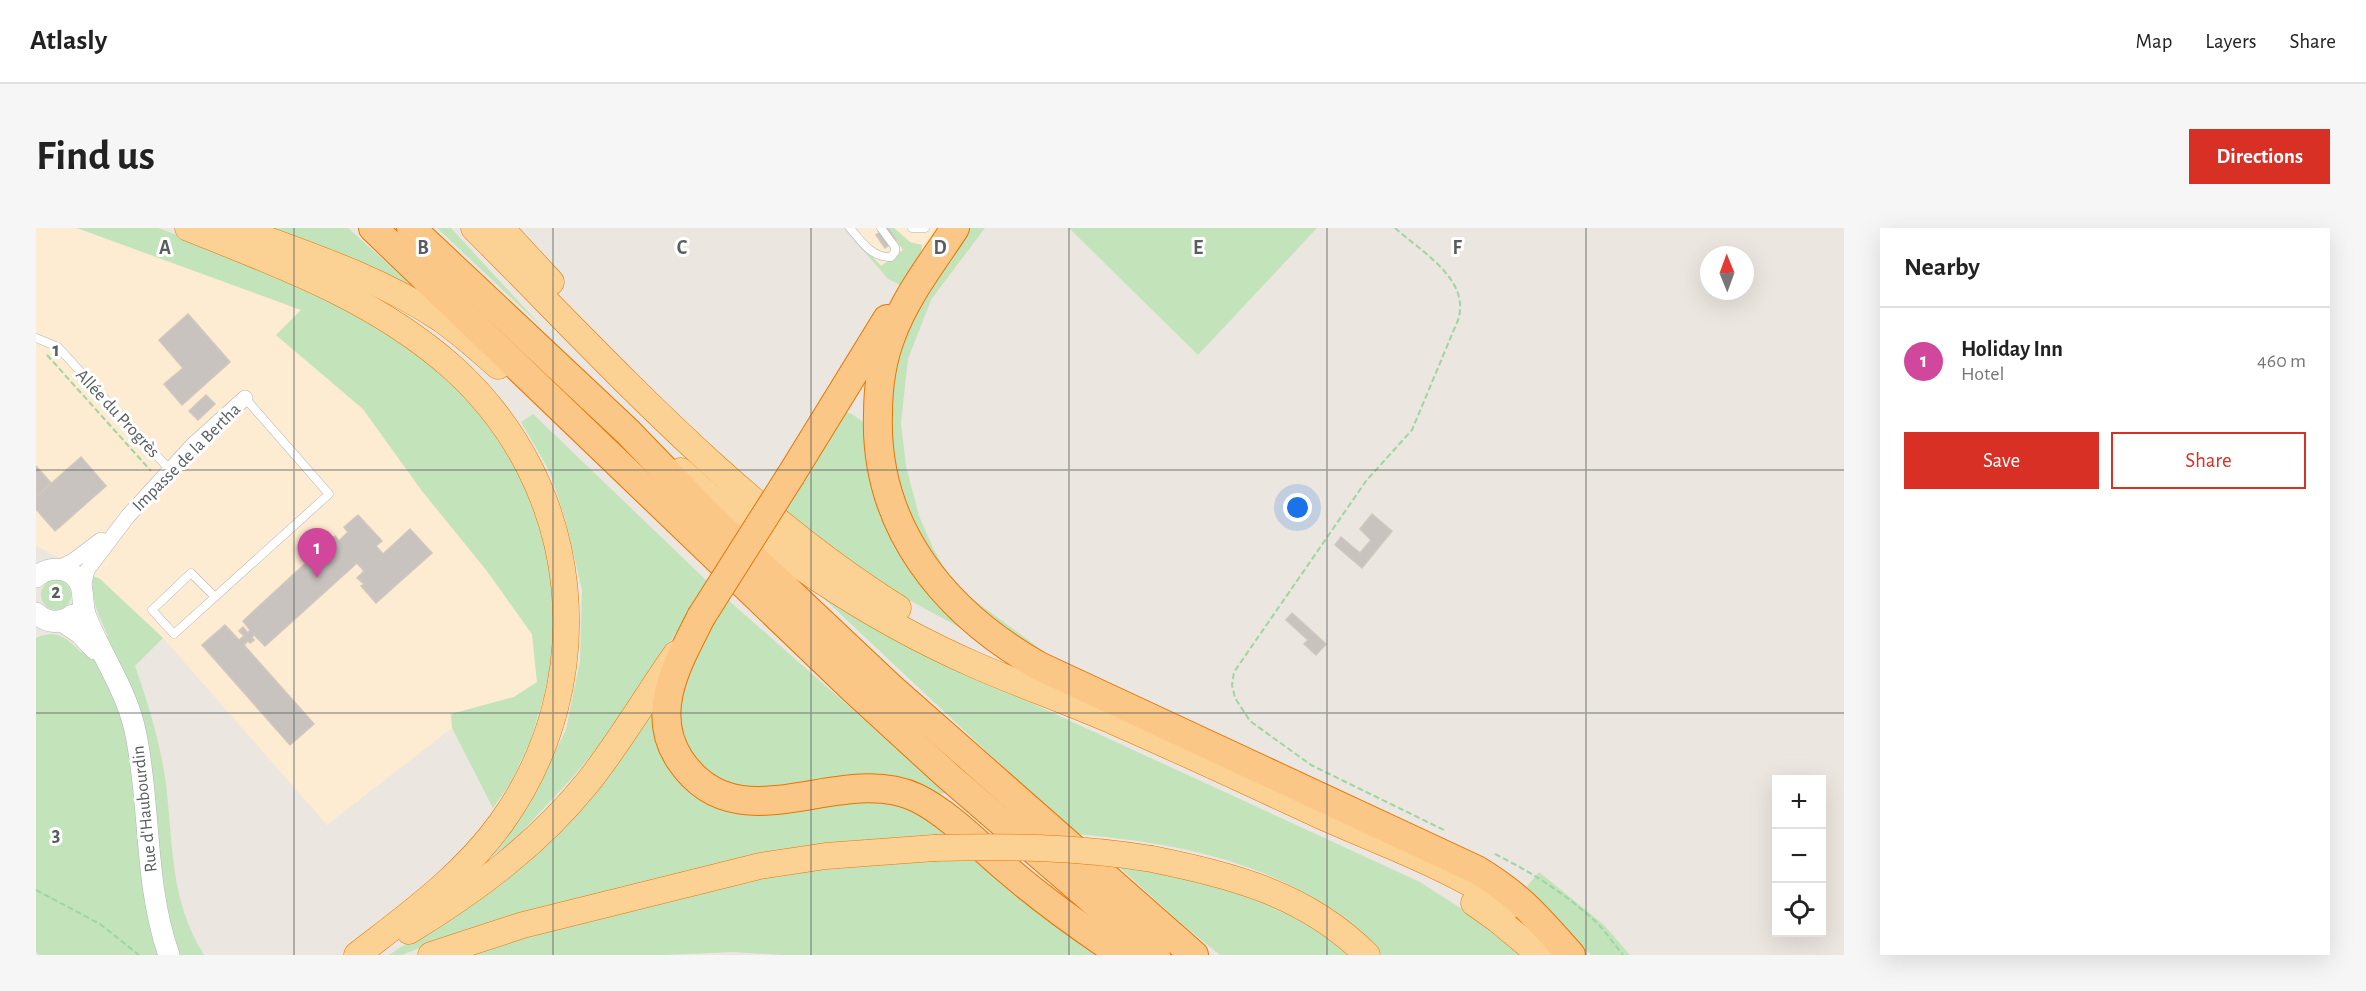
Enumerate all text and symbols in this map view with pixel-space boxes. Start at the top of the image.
text: Atlasly [30,27,107,55]
text: Map [2136,31,2172,52]
text: Layers [2205,31,2256,52]
text: Share [2289,31,2336,52]
button: Directions [2189,129,2330,184]
text: Find us [36,135,155,177]
text: A [159,238,171,258]
text: B [417,238,429,258]
text: C [677,238,688,258]
text: D [933,238,947,258]
text: E [1193,238,1203,258]
text: F [1452,238,1462,258]
north arrow [1700,246,1754,300]
text: Nearby [1904,254,1980,280]
text: Holiday Inn [1961,338,2063,360]
text: 1 [52,340,60,360]
text: 1 [1920,351,1927,371]
text: 460 m [2257,351,2306,371]
text: Hotel [1961,364,2004,384]
street label: Allée du Progrès [72,366,163,461]
street label: Impasse de la Bertha [129,400,244,515]
button: Save [1904,432,2099,489]
button: Share [2111,432,2306,489]
your location [1283,493,1312,522]
pin: 1 [298,528,336,578]
text: 2 [51,582,61,602]
street label: Rue d'Haubourdin [129,744,161,873]
map controls [1772,775,1826,937]
button: + [1772,775,1826,829]
text: 3 [52,825,60,845]
button: − [1772,829,1826,883]
button: locate [1772,883,1826,937]

